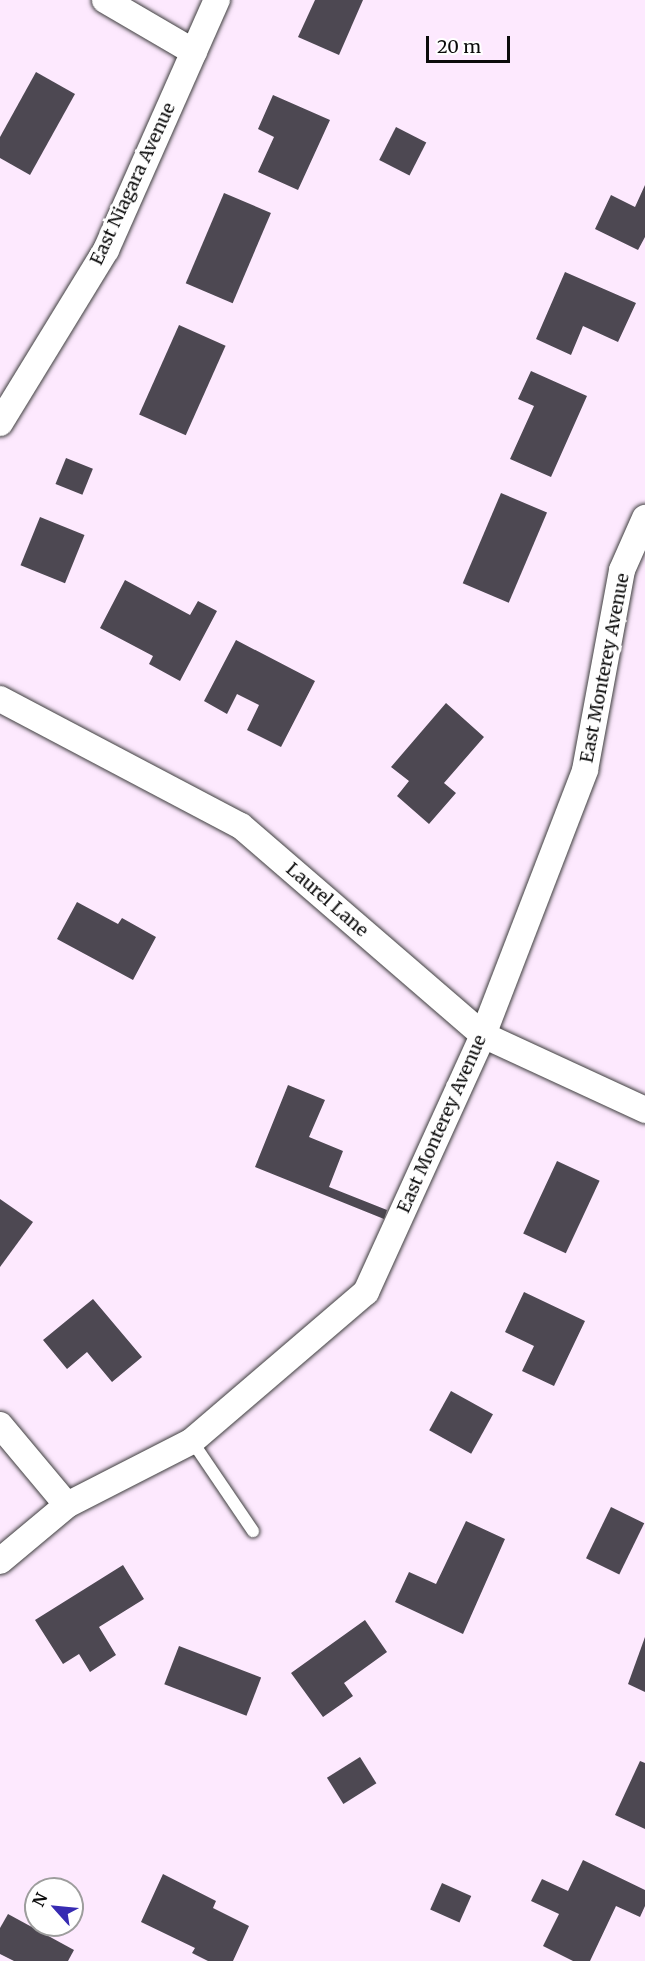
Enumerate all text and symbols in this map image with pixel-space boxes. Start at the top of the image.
scale bar [429,24,513,62]
text: 20 m [437,35,481,58]
street label: East Niagara Avenue [86,99,180,269]
street label: East Monterey Avenue [576,571,634,765]
street label: Laurel Lane [281,858,373,942]
street label: East Monterey Avenue [393,1032,491,1216]
north arrow [24,1877,84,1937]
text: N [28,1890,52,1910]

